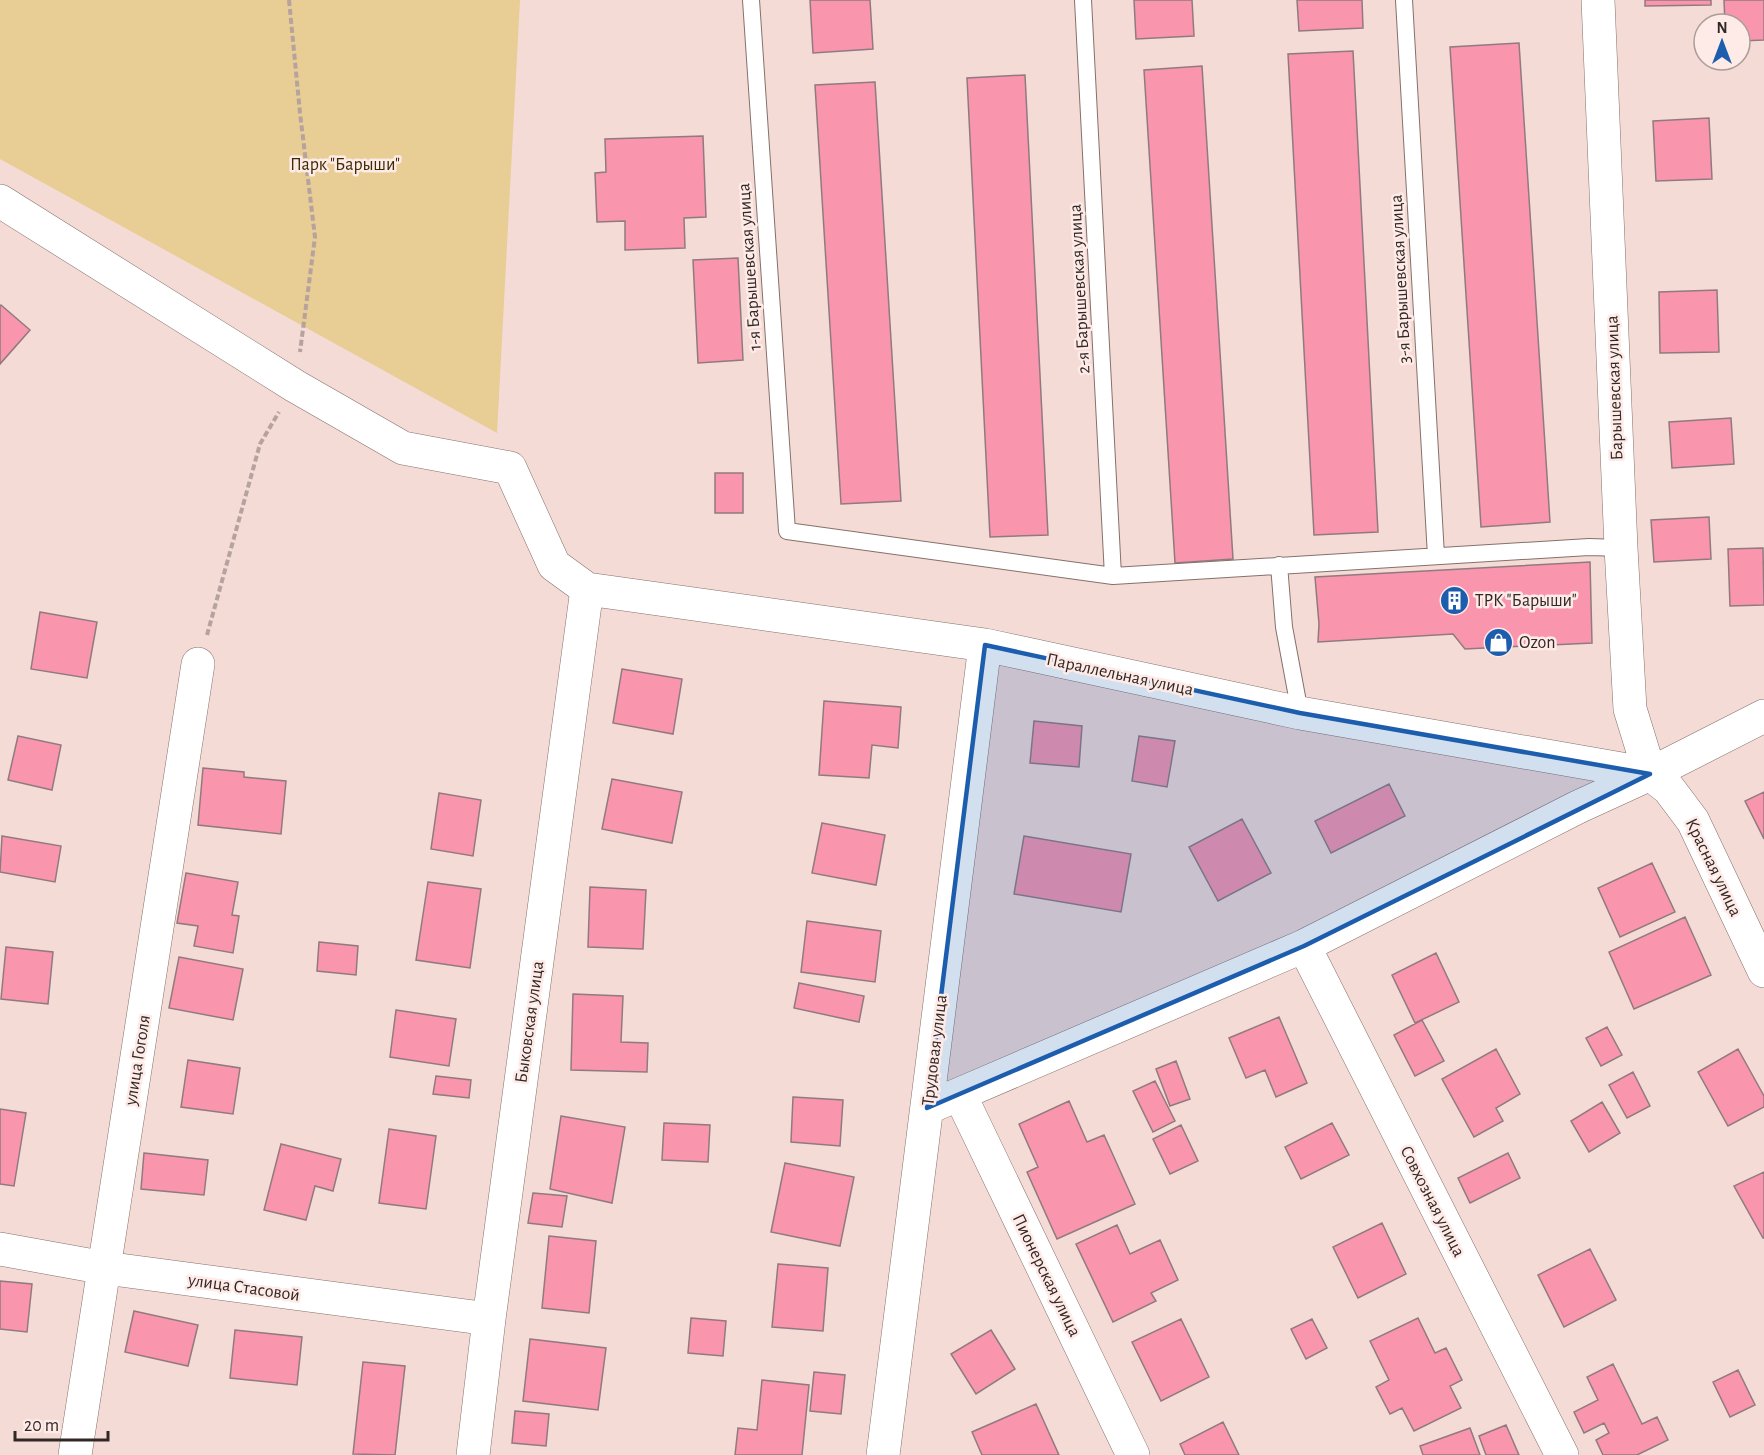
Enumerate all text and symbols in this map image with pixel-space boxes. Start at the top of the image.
north arrow [1692,12,1752,72]
text: N [1716,20,1728,36]
park label: Парк "Барыши" [290,156,400,174]
street label: 1-я Барышевская улица [735,183,765,351]
street label: 3-я Барышевская улица [1388,194,1414,364]
street label: 2-я Барышевская улица [1067,204,1093,374]
street label: Барышевская улица [1603,315,1627,461]
building icon: ТРК "Барыши" [1438,584,1470,616]
place label: ТРК "Барыши" [1475,592,1577,610]
shop icon: Ozon [1482,626,1514,658]
place label: Ozon [1519,634,1556,652]
street label: Параллельная улица [1045,651,1195,699]
street label: Красная улица [1682,816,1745,919]
street label: Быковская улица [513,960,547,1084]
street label: Трудовая улица [919,994,951,1107]
street label: улица Гоголя [122,1014,154,1108]
street label: Совхозная улица [1396,1143,1468,1260]
street label: Пионерская улица [1009,1211,1084,1340]
street label: улица Стасовой [186,1271,301,1305]
scale bar [15,1404,108,1442]
text: 20 m [24,1417,59,1435]

